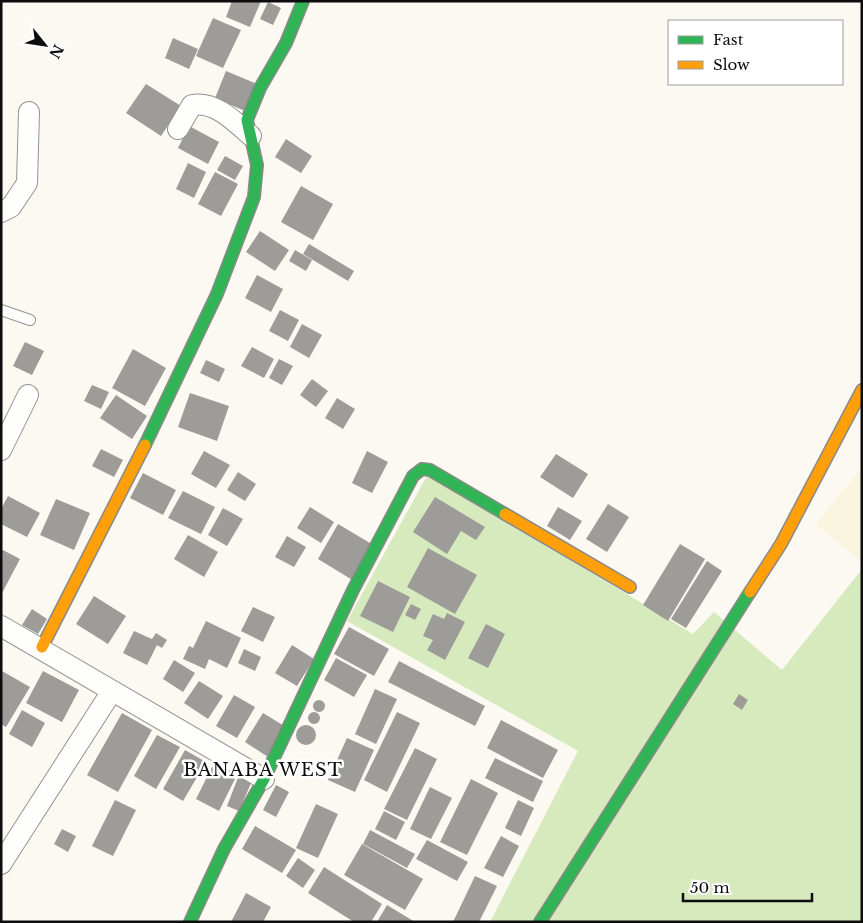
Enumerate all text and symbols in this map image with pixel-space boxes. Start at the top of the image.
north arrow [20,20,70,70]
legend [668,20,843,85]
text: Fast [713,30,744,49]
text: N [45,41,67,62]
text: Slow [713,55,750,74]
district label: BANABA WEST [183,759,343,781]
scale bar [683,870,812,902]
text: 50 m [690,878,730,897]

